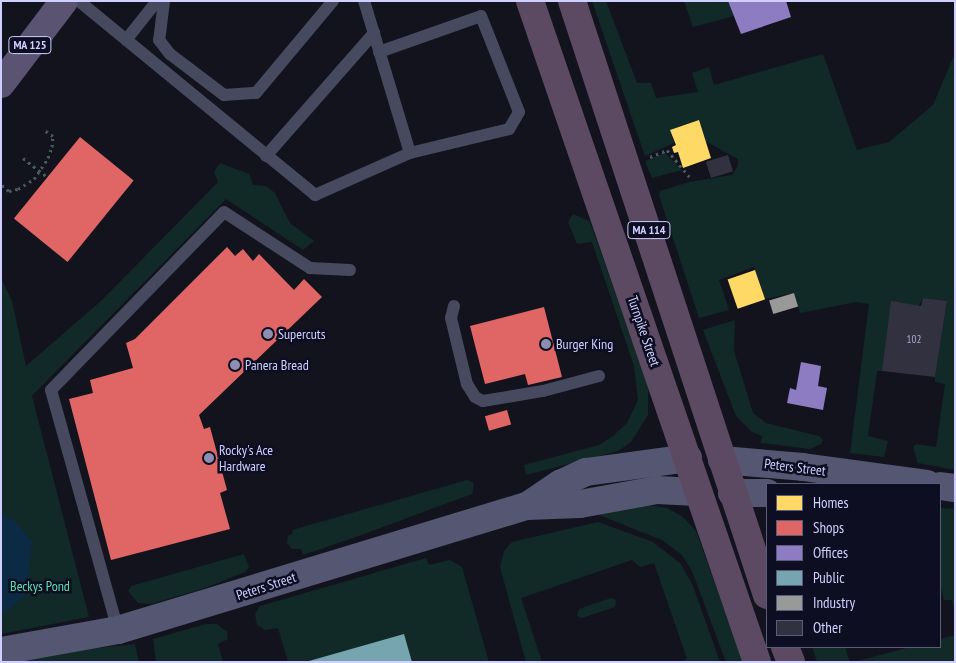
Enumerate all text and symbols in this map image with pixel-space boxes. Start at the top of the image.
road number: MA 125 [8,36,52,54]
road number: MA 114 [626,220,672,240]
street label: Turnpike Street [624,294,664,368]
place label: Supercuts [278,326,325,342]
marker: Supercuts [262,328,274,340]
house number: 102 [907,332,921,346]
place label: Burger King [556,336,613,352]
marker: Burger King [540,338,552,350]
place label: Panera Bread [245,357,309,373]
marker: Panera Bread [229,359,241,371]
place label: Rocky's Ace Hardware [219,442,273,474]
marker: Rocky's Ace Hardware [203,452,215,464]
street label: Peters Street [763,455,827,479]
legend [766,483,941,648]
text: Homes [813,493,849,512]
text: Shops [813,518,844,537]
text: Offices [813,543,848,562]
street label: Peters Street [234,568,298,604]
text: Public [813,568,844,587]
park label: Beckys Pond [10,578,70,594]
text: Industry [813,593,855,612]
text: Other [813,618,842,637]

